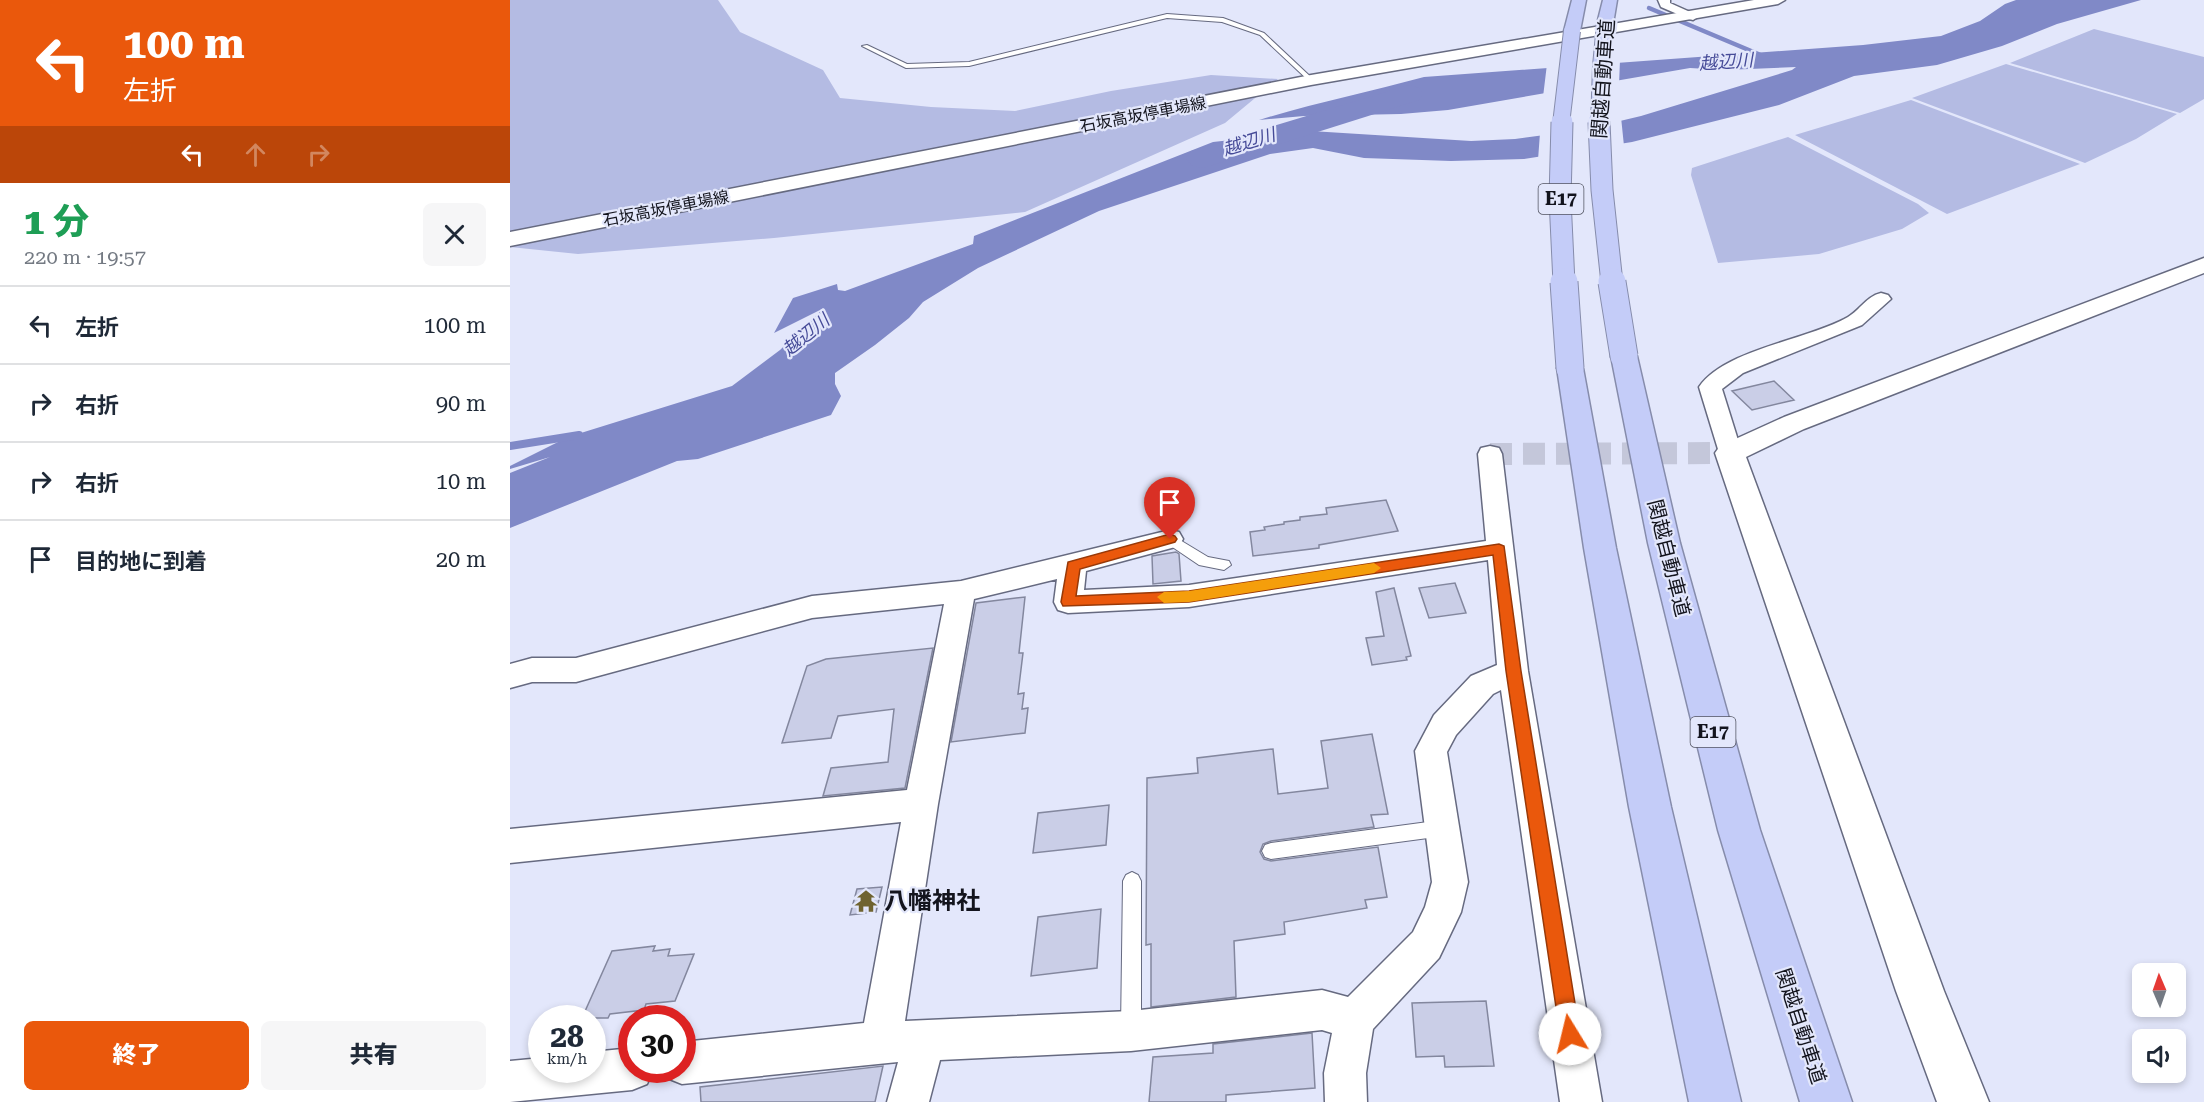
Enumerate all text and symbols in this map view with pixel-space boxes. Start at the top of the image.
street label: 関越自動車道 [1587,18,1619,140]
text: 100 m [123,19,245,68]
icon: left [24,24,102,102]
water label: 越辺川 [1698,49,1756,74]
text: 左折 [123,75,177,107]
street label: 石坂高坂停車場線 [1078,93,1208,136]
water label: 越辺川 [1220,123,1280,159]
icon: left [176,138,209,171]
icon: ahead [239,138,272,171]
icon: right [302,138,335,171]
road number: E17 [1538,184,1584,214]
street label: 石坂高坂停車場線 [601,187,731,230]
text: 1 分 [24,201,89,243]
button: close [423,203,486,266]
text: 220 m · 19:57 [24,245,146,269]
water label: 越辺川 [778,308,835,360]
icon: left [24,309,57,342]
text: 100 m [423,313,486,338]
text: 左折 [75,315,119,340]
icon: right [24,387,57,420]
text: 90 m [436,391,486,416]
text: 右折 [75,393,119,418]
icon: right [24,465,57,498]
text: 10 m [436,469,486,494]
text: 右折 [75,471,119,496]
pin [1144,477,1195,539]
icon: arrive [1153,486,1186,519]
street label: 関越自動車道 [1643,497,1695,619]
icon: arrive [24,543,57,576]
text: 20 m [436,547,486,572]
text: 目的地に到着 [75,549,207,574]
road number: E17 [1690,717,1736,747]
place label: 八幡神社 [884,887,980,915]
temple icon: 八幡神社 [853,888,879,914]
north arrow [2132,963,2186,1017]
map controls [2132,963,2186,1083]
street label: 関越自動車道 [1771,965,1831,1087]
position arrow [1538,1002,1602,1066]
speed limit sign: 30 [618,1005,696,1083]
text: 28 [550,1019,584,1054]
button: 終了 [24,1021,249,1090]
button: 共有 [261,1021,486,1090]
button: sound [2132,1029,2186,1083]
text: km/h [547,1050,587,1068]

